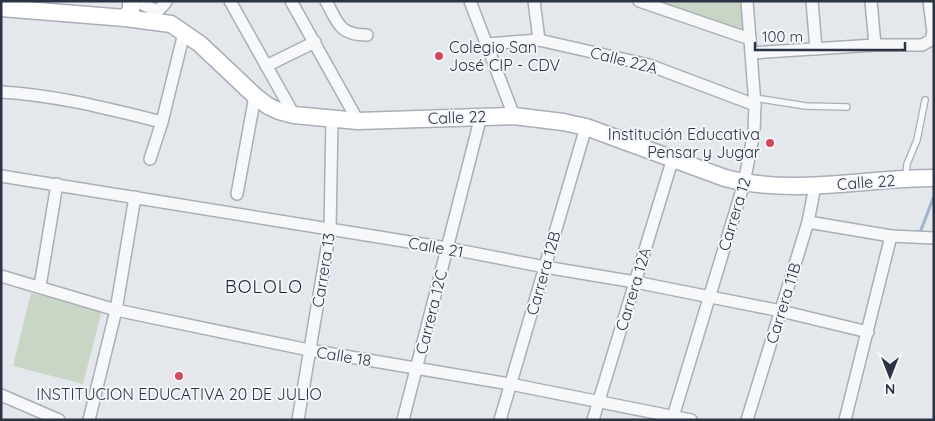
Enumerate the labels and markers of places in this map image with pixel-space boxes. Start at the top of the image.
place label: Colegio San José CIP - CDV [449,37,560,75]
marker: Colegio San José CIP - CDV [433,50,445,62]
place label: Institución Educativa Pensar y Jugar [608,124,760,162]
marker: Institución Educativa Pensar y Jugar [764,137,776,149]
marker: INSTITUCION EDUCATIVA 20 DE JULIO [173,370,185,382]
place label: INSTITUCION EDUCATIVA 20 DE JULIO [36,384,322,404]

